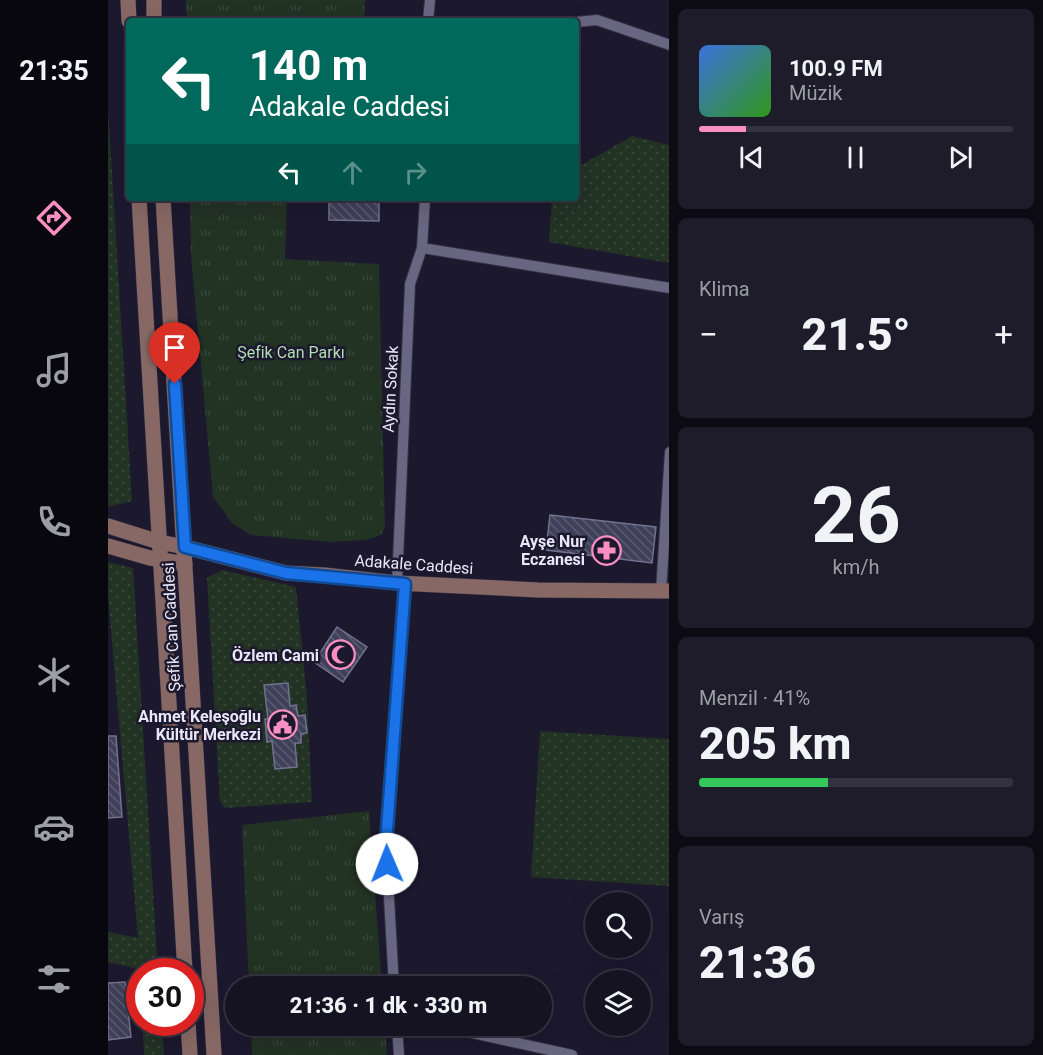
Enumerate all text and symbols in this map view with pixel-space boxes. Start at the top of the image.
text: 140 m [249,41,368,90]
icon: left [150,42,228,120]
text: 21:35 [19,55,89,87]
text: 100.9 FM [789,56,883,81]
text: Müzik [789,81,842,105]
text: Adakale Caddesi [249,91,450,123]
icon: previous [735,141,768,174]
icon: pause [839,141,872,174]
icon: next [944,141,977,174]
icon: left [273,156,306,189]
icon: ahead [336,156,369,189]
icon: right [399,156,432,189]
icon: directions [33,197,75,239]
text: Klima [699,277,750,301]
text: 21.5° [802,308,911,361]
text: − [699,315,718,354]
text: + [994,315,1013,354]
pin [149,322,200,384]
icon: arrive [158,331,191,364]
park label: Şefik Can Parkı [237,343,345,362]
street label: Aydın Sokak [379,344,402,433]
icon: music [33,349,75,391]
text: 26 [811,470,901,561]
icon: phone [33,501,75,543]
place label: Ayşe Nur Eczanesi [520,532,585,569]
pharmacy icon: Ayşe Nur Eczanesi [590,534,622,566]
street label: Adakale Caddesi [354,551,474,578]
text: km/h [833,555,879,579]
street label: Şefik Can Caddesi [159,562,184,692]
mosque icon: Özlem Cami [324,639,356,671]
place label: Özlem Cami [232,646,319,665]
icon: climate [33,654,75,696]
text: Menzil · 41% [699,686,810,710]
place label: Ahmet Keleşoğlu Kültür Merkezi [138,707,261,744]
public building icon: Ahmet Keleşoğlu Kültür Merkezi [266,709,298,741]
text: 205 km [699,717,851,770]
icon: car [33,806,75,848]
position arrow [355,832,419,896]
map controls [585,892,651,1036]
button: search [585,892,651,958]
text: Varış [699,905,744,929]
text: 21:36 [699,936,816,989]
icon: filters [33,958,75,1000]
speed limit sign: 30 [126,958,204,1036]
button: layers [585,970,651,1036]
text: 21:36 · 1 dk · 330 m [290,993,487,1018]

